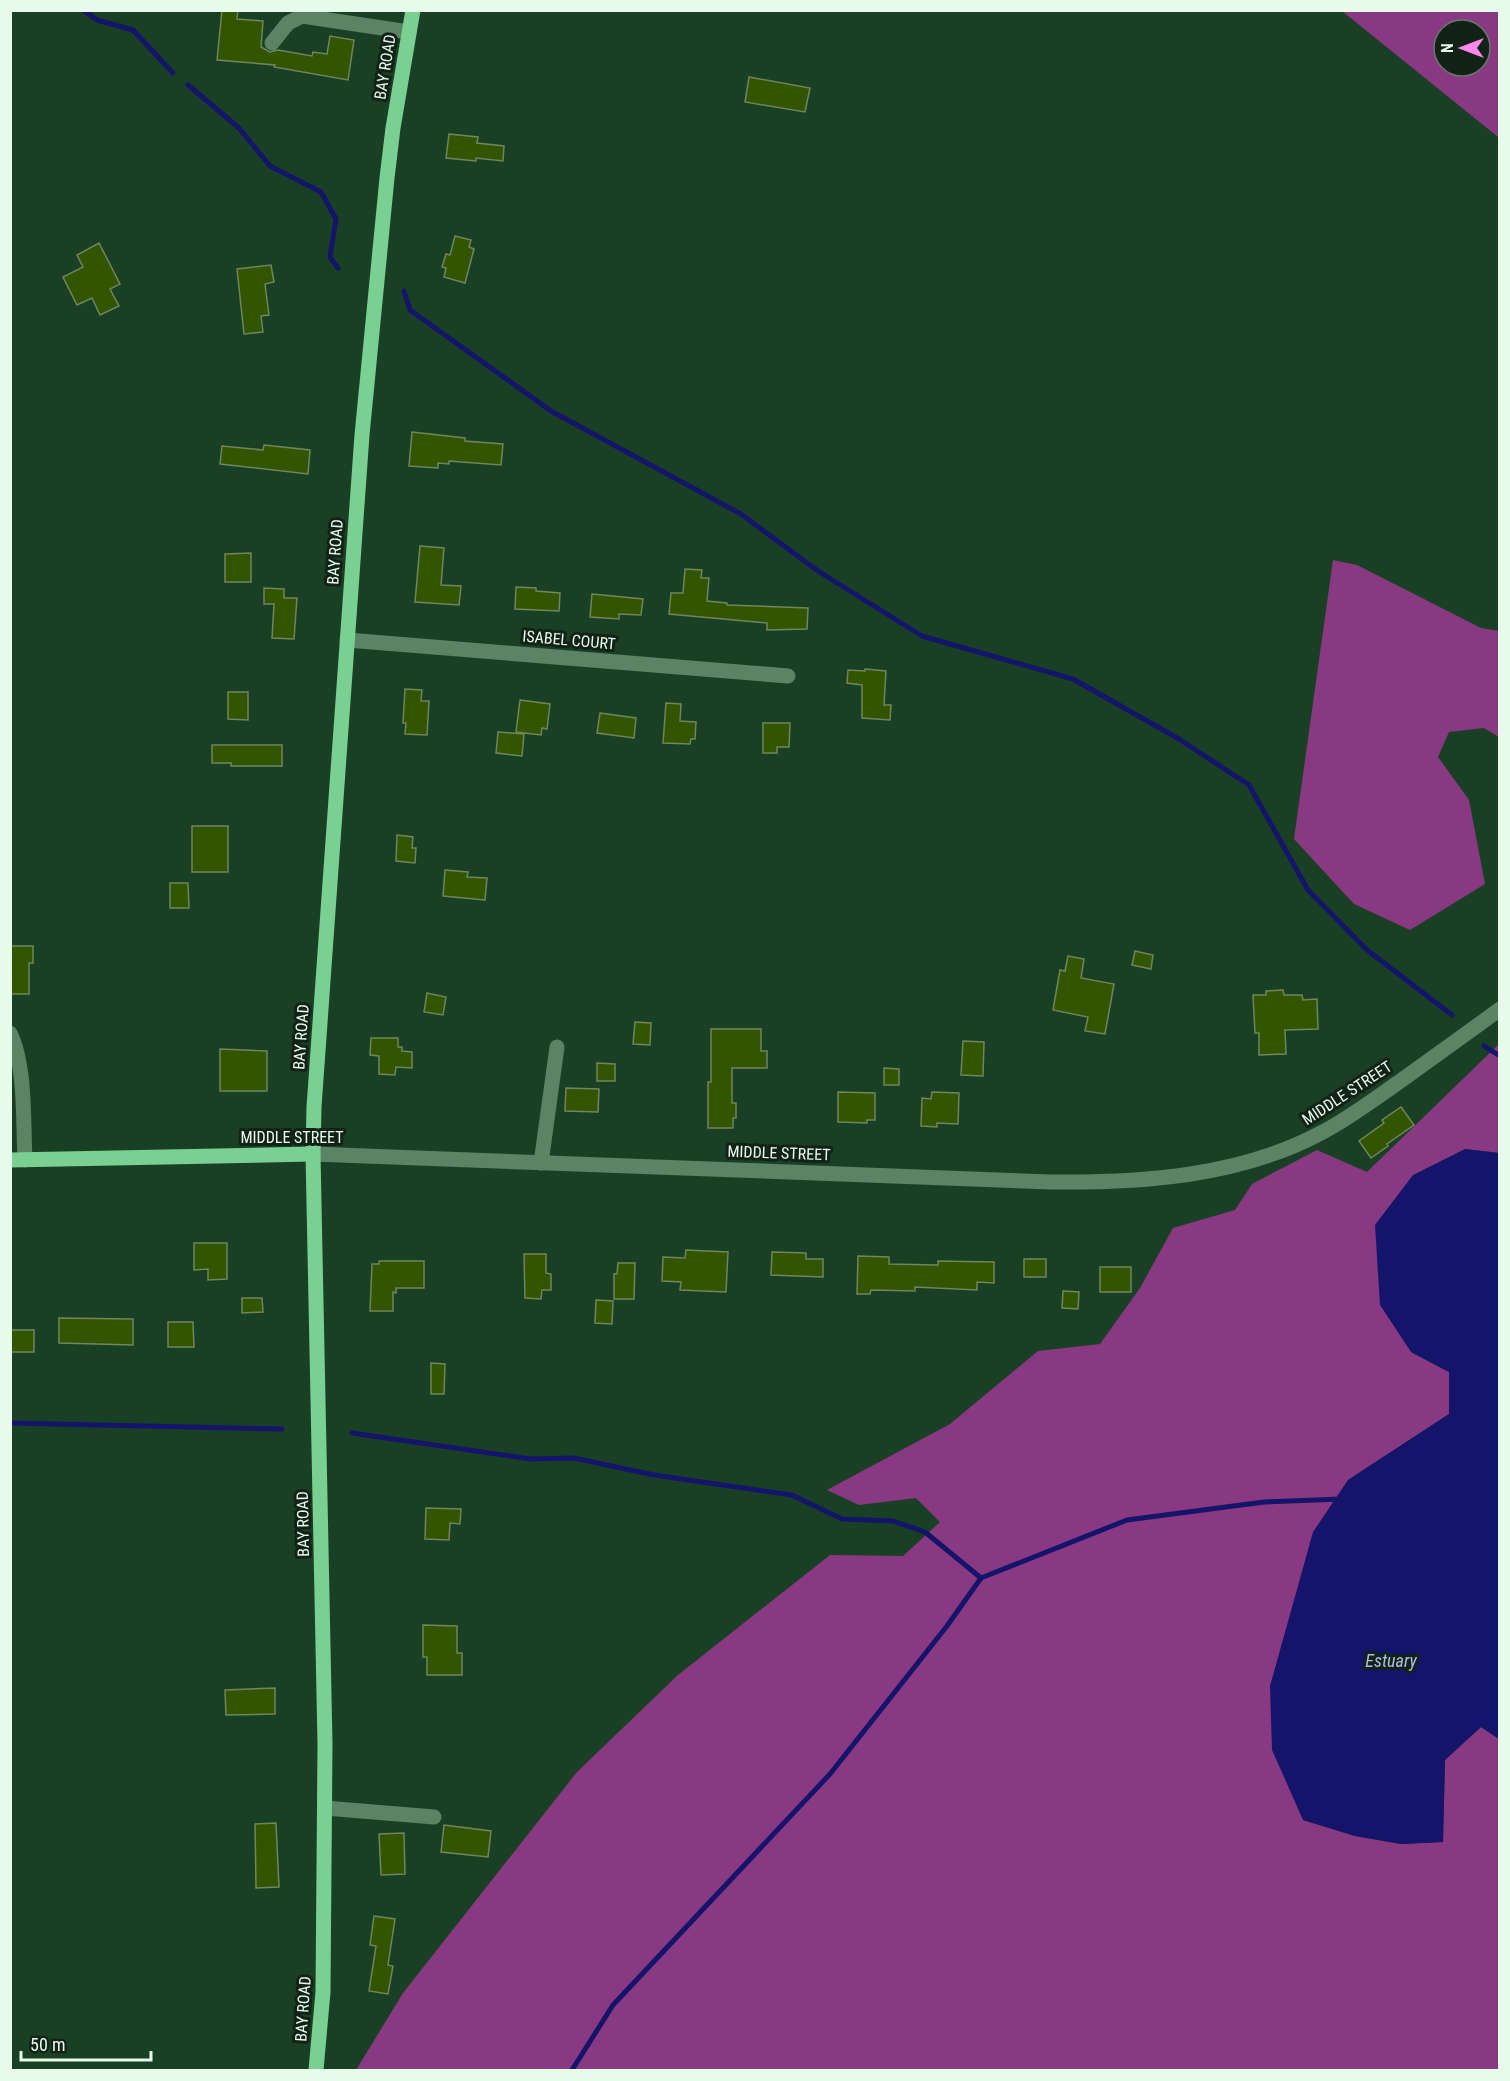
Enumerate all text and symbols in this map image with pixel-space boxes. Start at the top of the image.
north arrow [1432,18,1492,78]
street label: BAY ROAD [370,33,400,101]
text: N [1438,43,1457,53]
street label: BAY ROAD [323,519,347,585]
street label: ISABEL COURT [522,626,616,654]
street label: BAY ROAD [289,1004,313,1070]
street label: MIDDLE STREET [1299,1057,1395,1129]
street label: MIDDLE STREET [240,1128,344,1147]
street label: MIDDLE STREET [727,1142,831,1164]
street label: BAY ROAD [293,1491,313,1557]
water label: Estuary [1365,1650,1417,1671]
street label: BAY ROAD [291,1976,315,2042]
scale bar [21,2024,152,2062]
text: 50 m [30,2034,65,2055]

